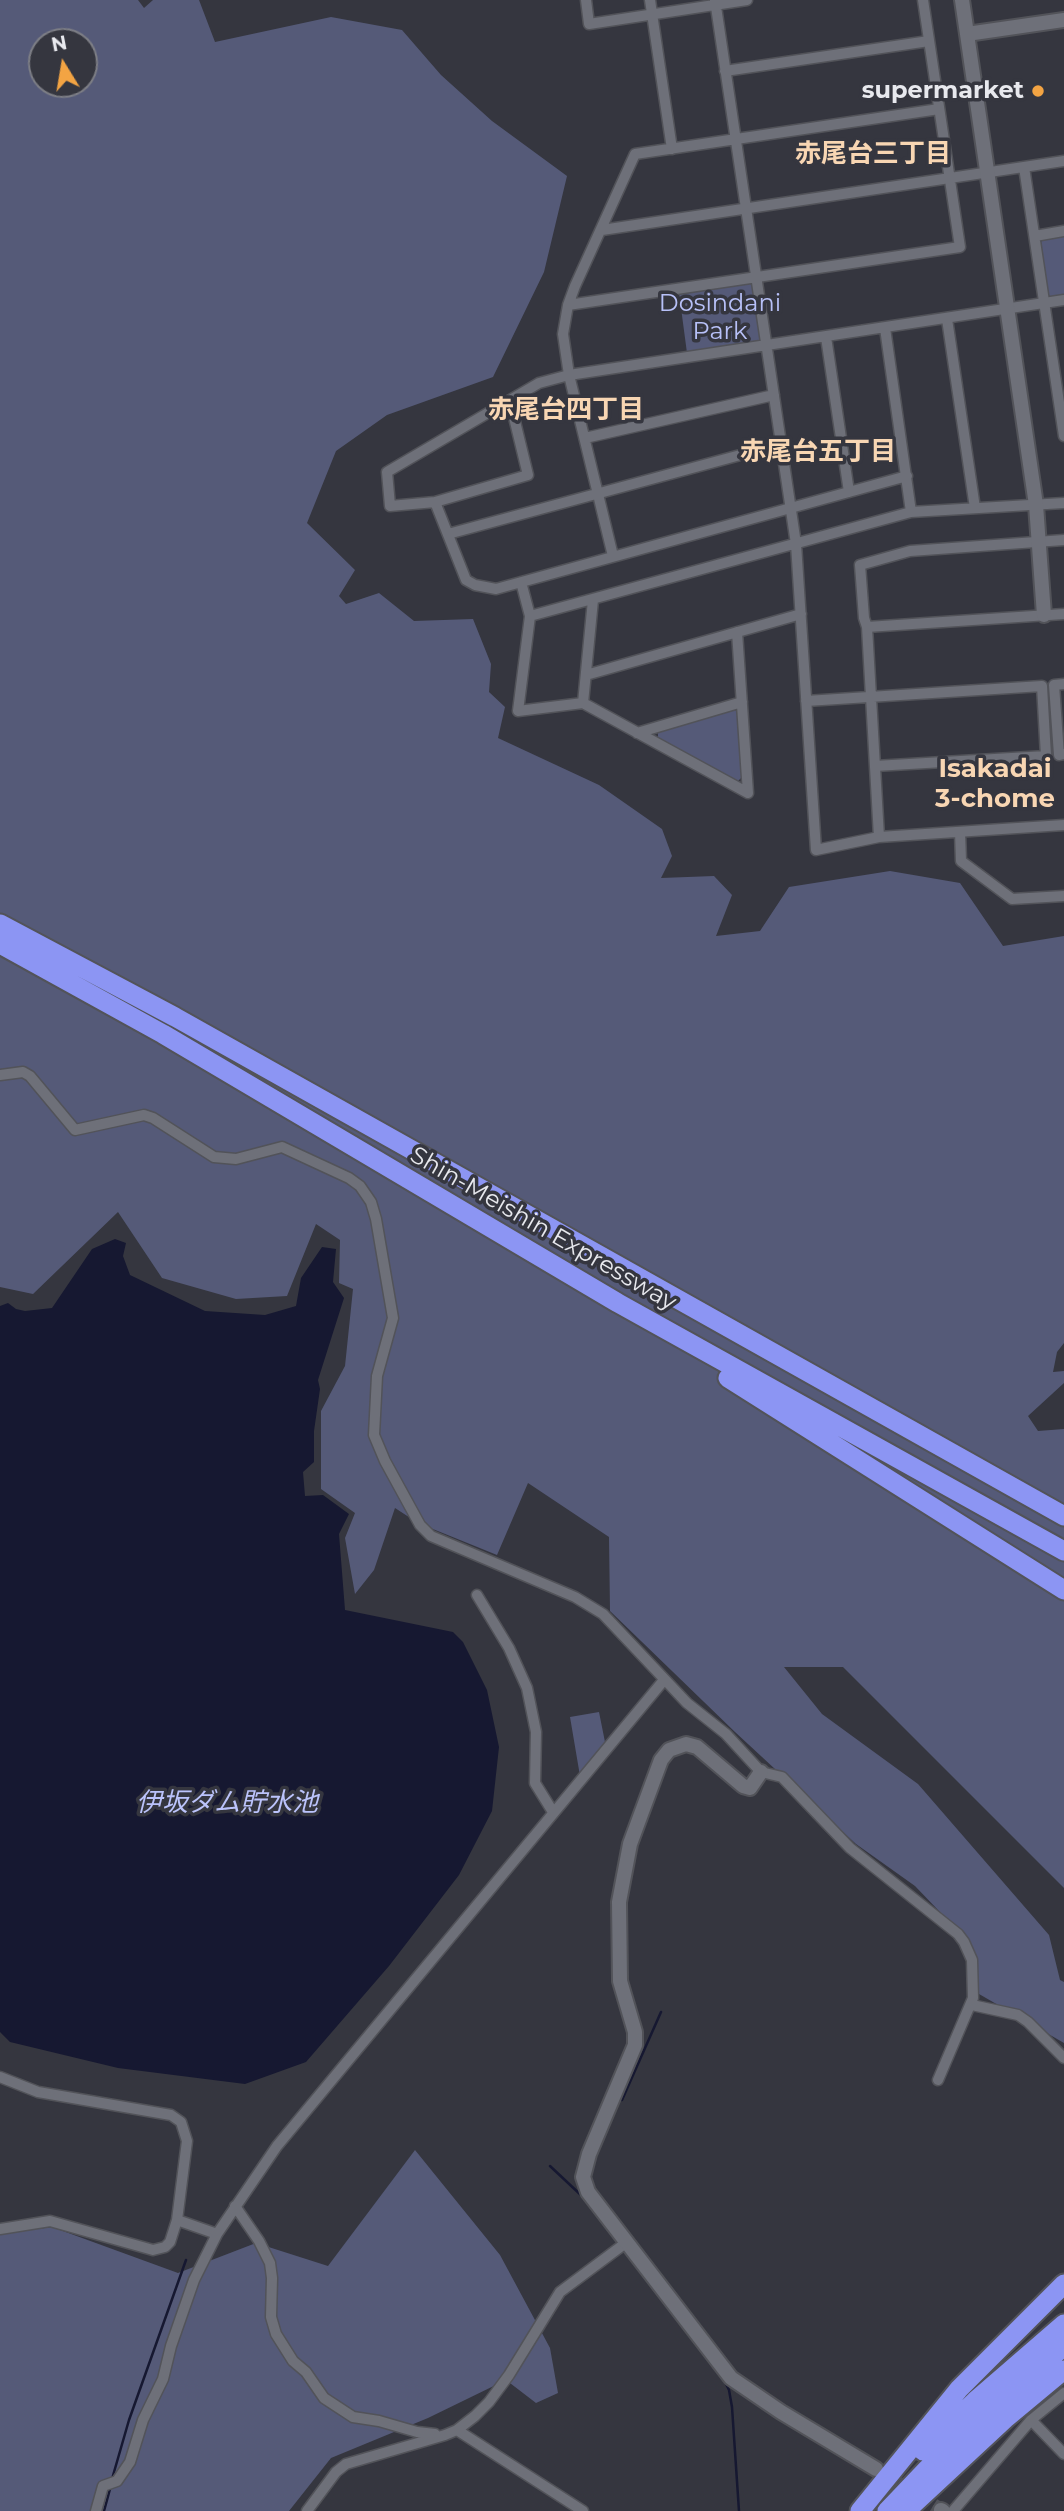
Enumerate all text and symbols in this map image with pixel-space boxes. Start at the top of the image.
north arrow [28,28,98,98]
text: N [50,31,69,57]
place label: supermarket [862,77,1024,105]
marker: supermarket [1030,83,1046,99]
district label: 赤尾台三丁目 [795,138,951,170]
park label: Dosindani Park [659,290,781,346]
district label: 赤尾台四丁目 [488,394,644,426]
district label: 赤尾台五丁目 [740,436,896,468]
district label: Isakadai 3-chome [935,753,1055,814]
street label: Shin-Meishin Expressway [405,1141,681,1317]
water label: 伊坂ダム貯水池 [136,1787,318,1819]

